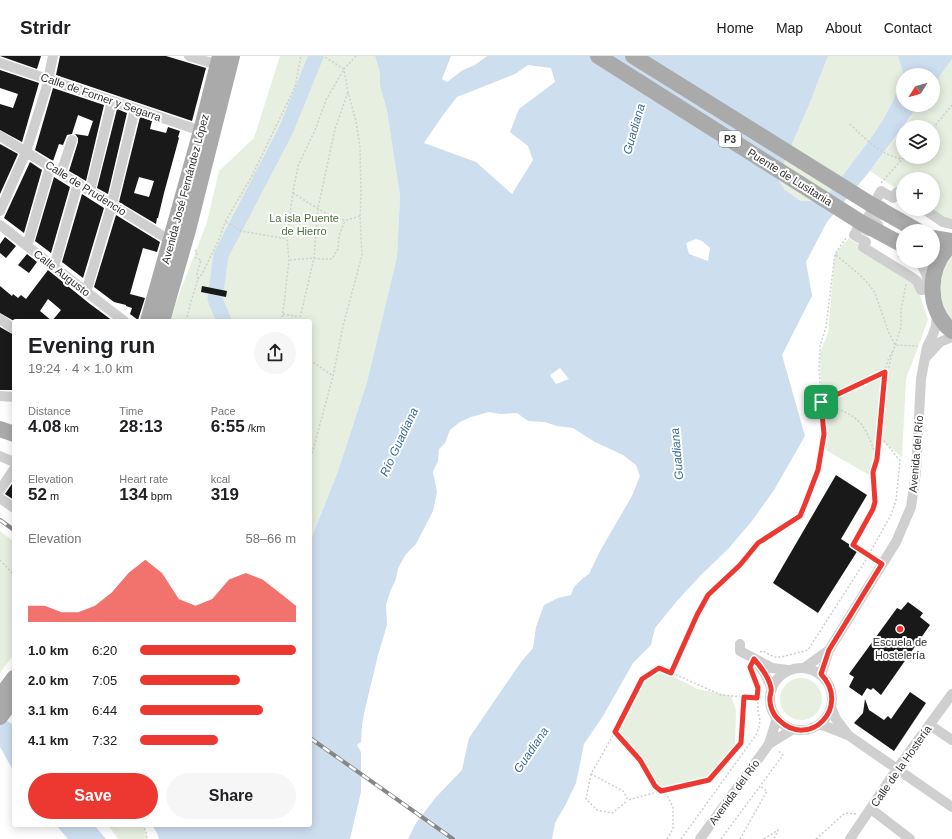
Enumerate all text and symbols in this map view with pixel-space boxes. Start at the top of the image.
text: Stridr [20,17,71,38]
text: Home [717,20,754,36]
text: Map [776,20,803,36]
text: About [825,20,862,36]
text: Contact [884,20,932,36]
north arrow [896,68,940,112]
map controls [896,68,940,268]
street label: Calle de Forner y Segarra [39,71,164,124]
water label: Guadiana [620,102,648,156]
street label: Avenida José Fernández López [159,113,211,265]
button: layers [896,120,940,164]
road number: P3 [719,131,741,147]
street label: Puente de Lusitania [746,146,835,208]
street label: Calle de Prudencio [43,158,129,218]
button: + [896,172,940,216]
park label: La isla Puente de Hierro [269,212,339,237]
button: − [896,224,940,268]
street label: Calle Augusto [32,247,92,299]
button: share [254,332,296,374]
text: Evening run [28,333,155,358]
text: 19:24 · 4 × 1.0 km [28,361,133,376]
pin [804,385,838,419]
icon: arrive [810,391,832,413]
text: Distance [28,405,71,417]
text: Time [119,405,143,417]
text: Pace [211,405,236,417]
water label: Río Guadiana [377,405,421,479]
street label: Avenida del Río [907,415,925,493]
text: 4.08 [28,417,61,436]
text: 28:13 [119,417,163,436]
text: 6:55 [211,417,245,436]
text: km [61,422,79,434]
text: /km [245,422,265,434]
water label: Guadiana [668,427,686,481]
text: Elevation [28,473,73,485]
text: Heart rate [119,473,168,485]
text: kcal [211,473,230,485]
text: 52 [28,485,47,504]
text: 134 [119,485,148,504]
text: 319 [211,485,239,504]
text: m [47,490,59,502]
text: bpm [148,490,172,502]
text: Elevation [28,531,81,546]
text: 58–66 m [245,531,296,546]
marker: Escuela de Hostelería [895,624,905,634]
place label: Escuela de Hostelería [873,636,927,661]
text: 1.0 km [28,643,68,658]
text: 6:20 [92,643,117,658]
text: 2.0 km [28,673,68,688]
text: 7:05 [92,673,117,688]
text: 3.1 km [28,703,68,718]
text: 6:44 [92,703,117,718]
street label: Calle de la Hostería [868,722,934,809]
water label: Guadiana [511,724,552,775]
text: 4.1 km [28,733,68,748]
text: 7:32 [92,733,117,748]
street label: Avenida del Río [706,757,762,827]
button: Save [28,773,158,819]
button: Share [166,773,296,819]

